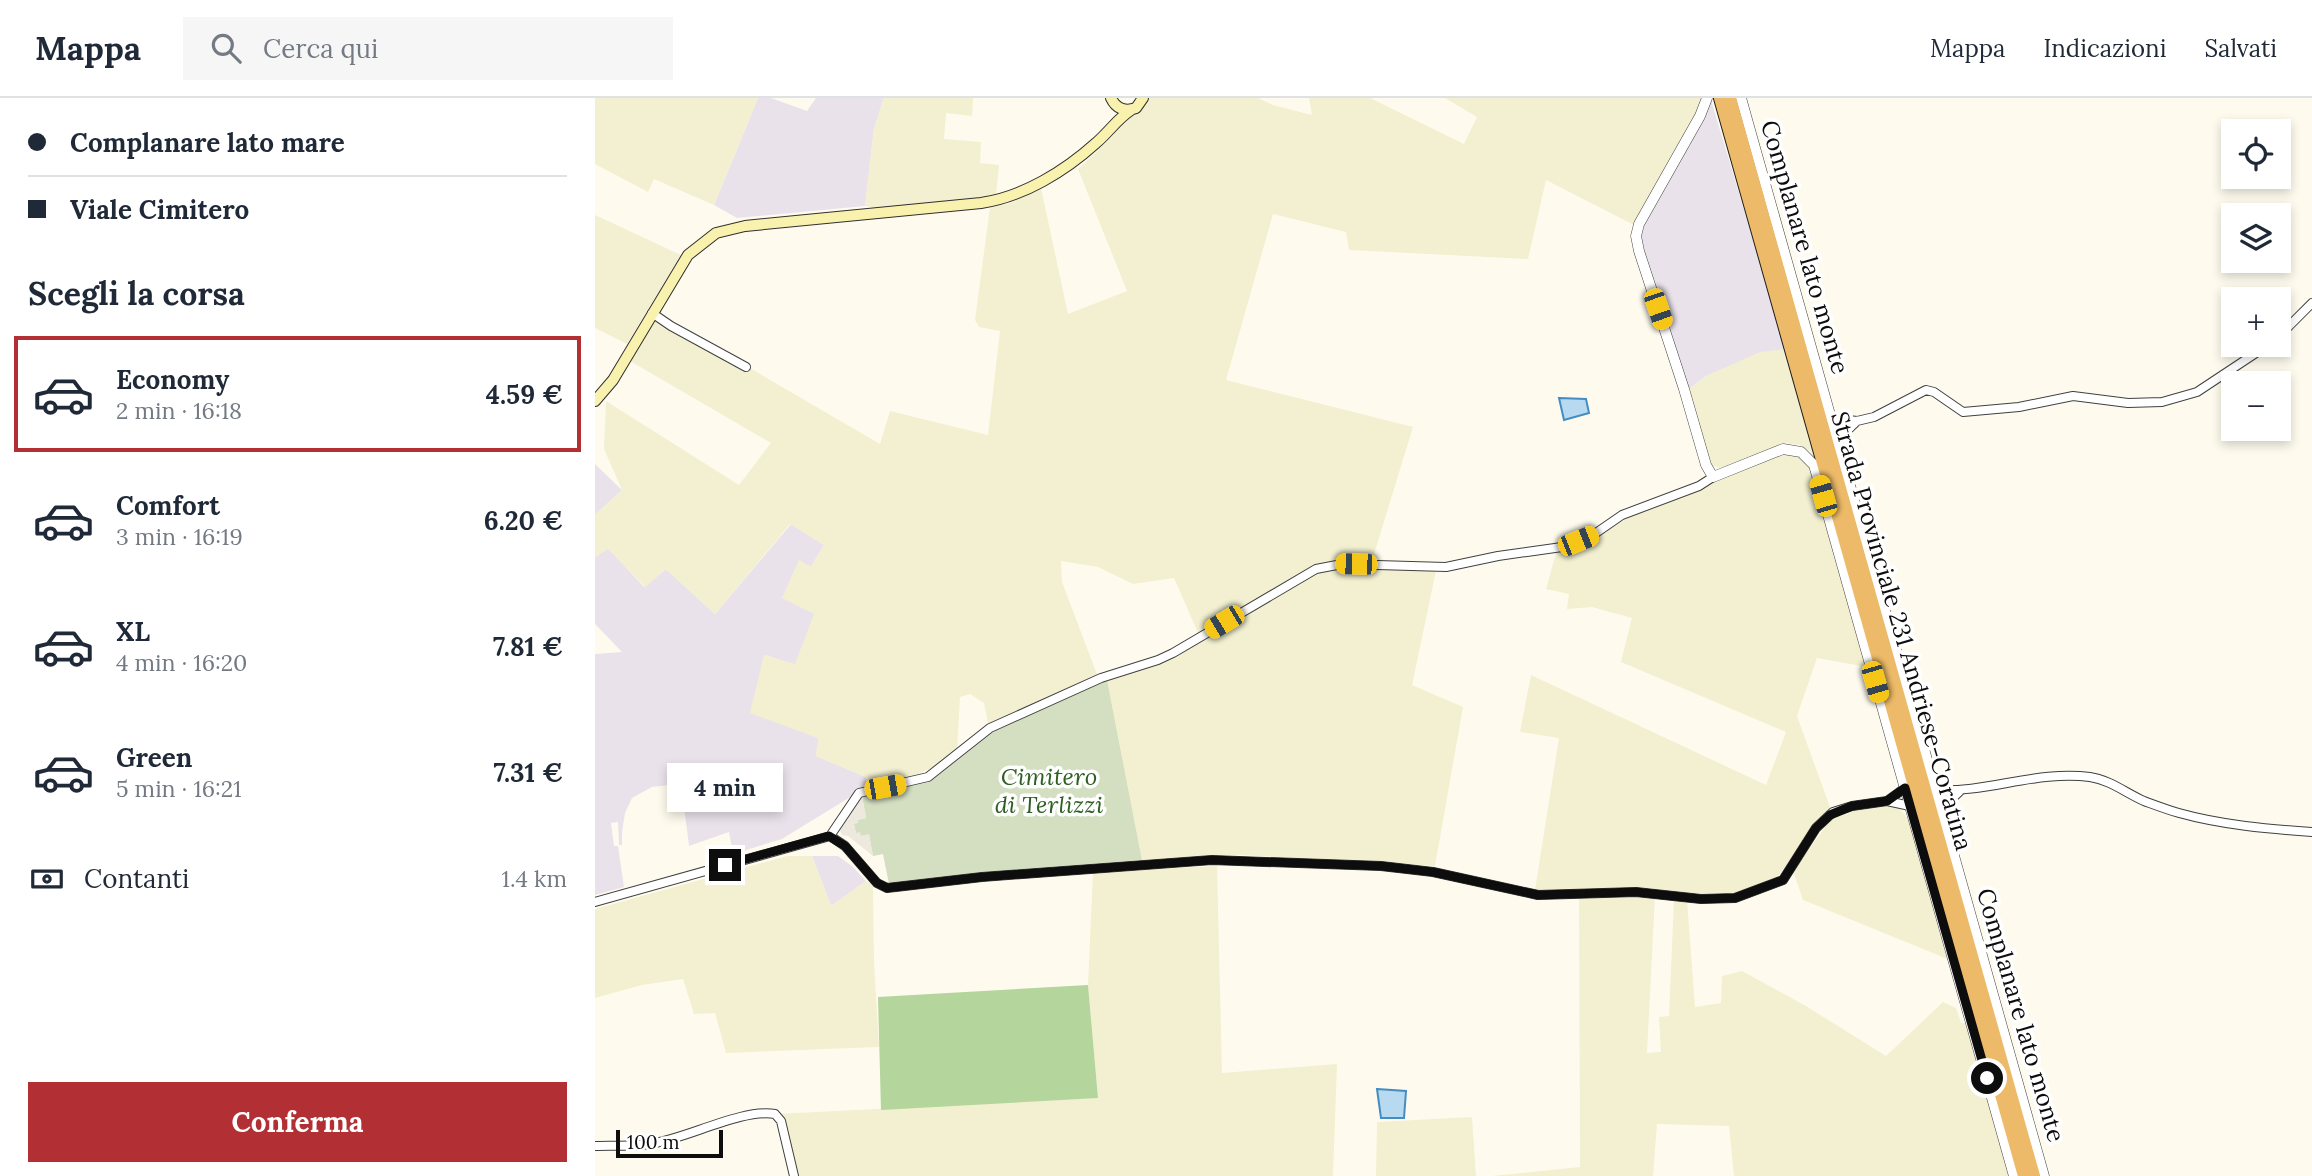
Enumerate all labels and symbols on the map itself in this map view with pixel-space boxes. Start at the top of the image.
street label: Complanare lato monte [1754,117,1856,377]
car [1642,286,1675,332]
street label: Strada Provinciale 231 Andriese-Coratina [1824,408,1980,854]
car [1808,473,1839,519]
car [1555,523,1602,559]
car [1335,553,1378,575]
car [1201,602,1248,642]
car [1860,659,1891,705]
park label: Cimitero di Terlizzi [995,761,1104,820]
callout: 4 min [667,764,783,812]
car [863,773,908,801]
route end [709,849,741,881]
street label: Complanare lato monte [1970,885,2072,1145]
route start [1971,1062,2003,1094]
scale bar [616,1127,723,1159]

